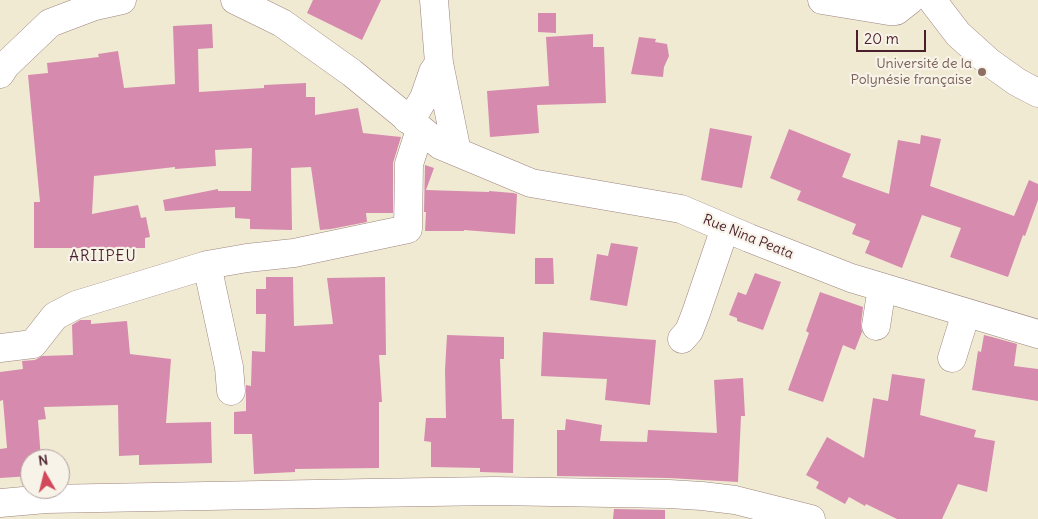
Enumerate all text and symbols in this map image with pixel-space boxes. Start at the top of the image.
scale bar [858,20,928,52]
text: 20 m [864,29,899,48]
place label: Université de la Polynésie française [851,56,972,88]
marker: Université de la Polynésie française [976,66,988,78]
street label: Rue Nina Peata [700,211,796,263]
district label: ARIIPEU [68,248,138,266]
north arrow [20,449,70,499]
text: N [37,451,49,470]

